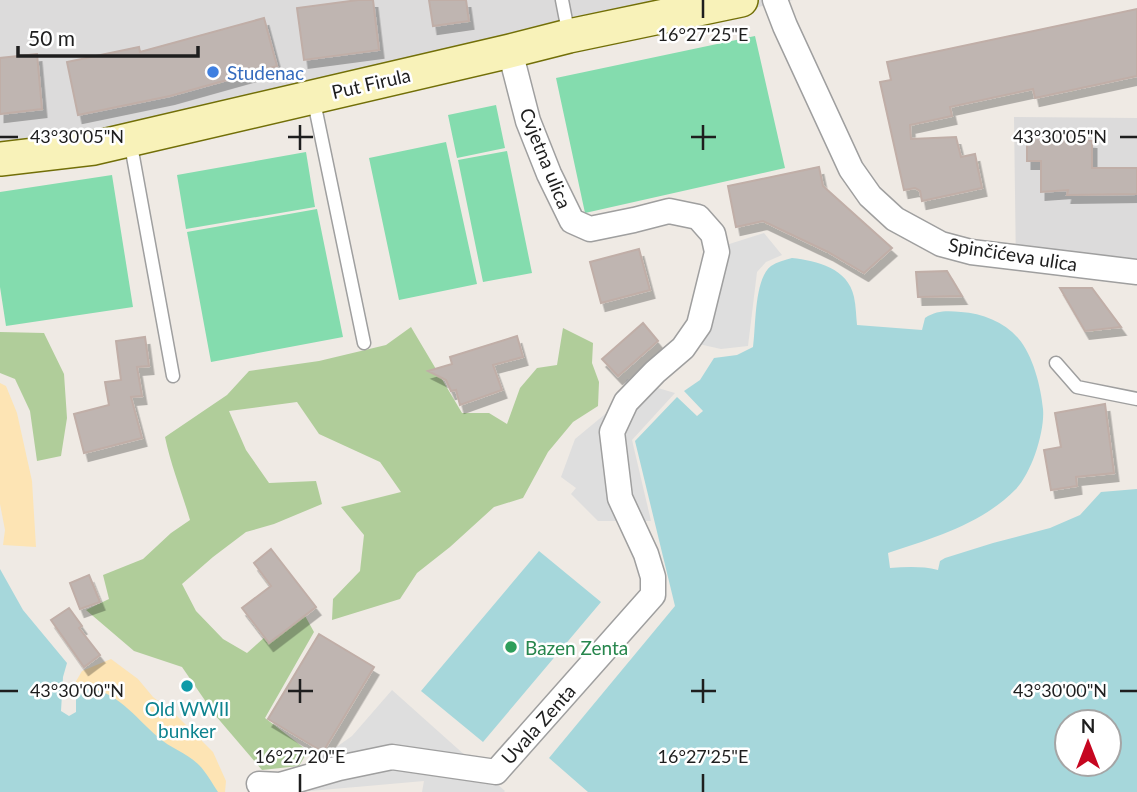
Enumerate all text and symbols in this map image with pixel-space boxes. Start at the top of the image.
scale bar [18,14,198,58]
text: 16°27'25"E [658,23,748,45]
text: 50 m [28,25,75,50]
place label: Studenac [227,61,304,84]
street label: Put Firula [329,63,413,103]
marker: Studenac [205,64,221,80]
street label: Cvjetna ulica [515,104,577,212]
text: 43°30'05"N [30,125,124,147]
text: 43°30'05"N [1013,125,1107,147]
street label: Spinčićeva ulica [947,232,1079,276]
place label: Bazen Zenta [525,636,628,659]
marker: Bazen Zenta [503,639,519,655]
marker: Old WWII bunker [179,678,195,694]
text: 43°30'00"N [30,679,124,701]
street label: Uvala Zenta [496,679,580,769]
text: 43°30'00"N [1013,679,1107,701]
place label: Old WWII bunker [145,697,229,742]
north arrow [1053,708,1123,778]
text: N [1081,714,1095,737]
text: 16°27'20"E [255,745,345,767]
text: 16°27'25"E [658,745,748,767]

